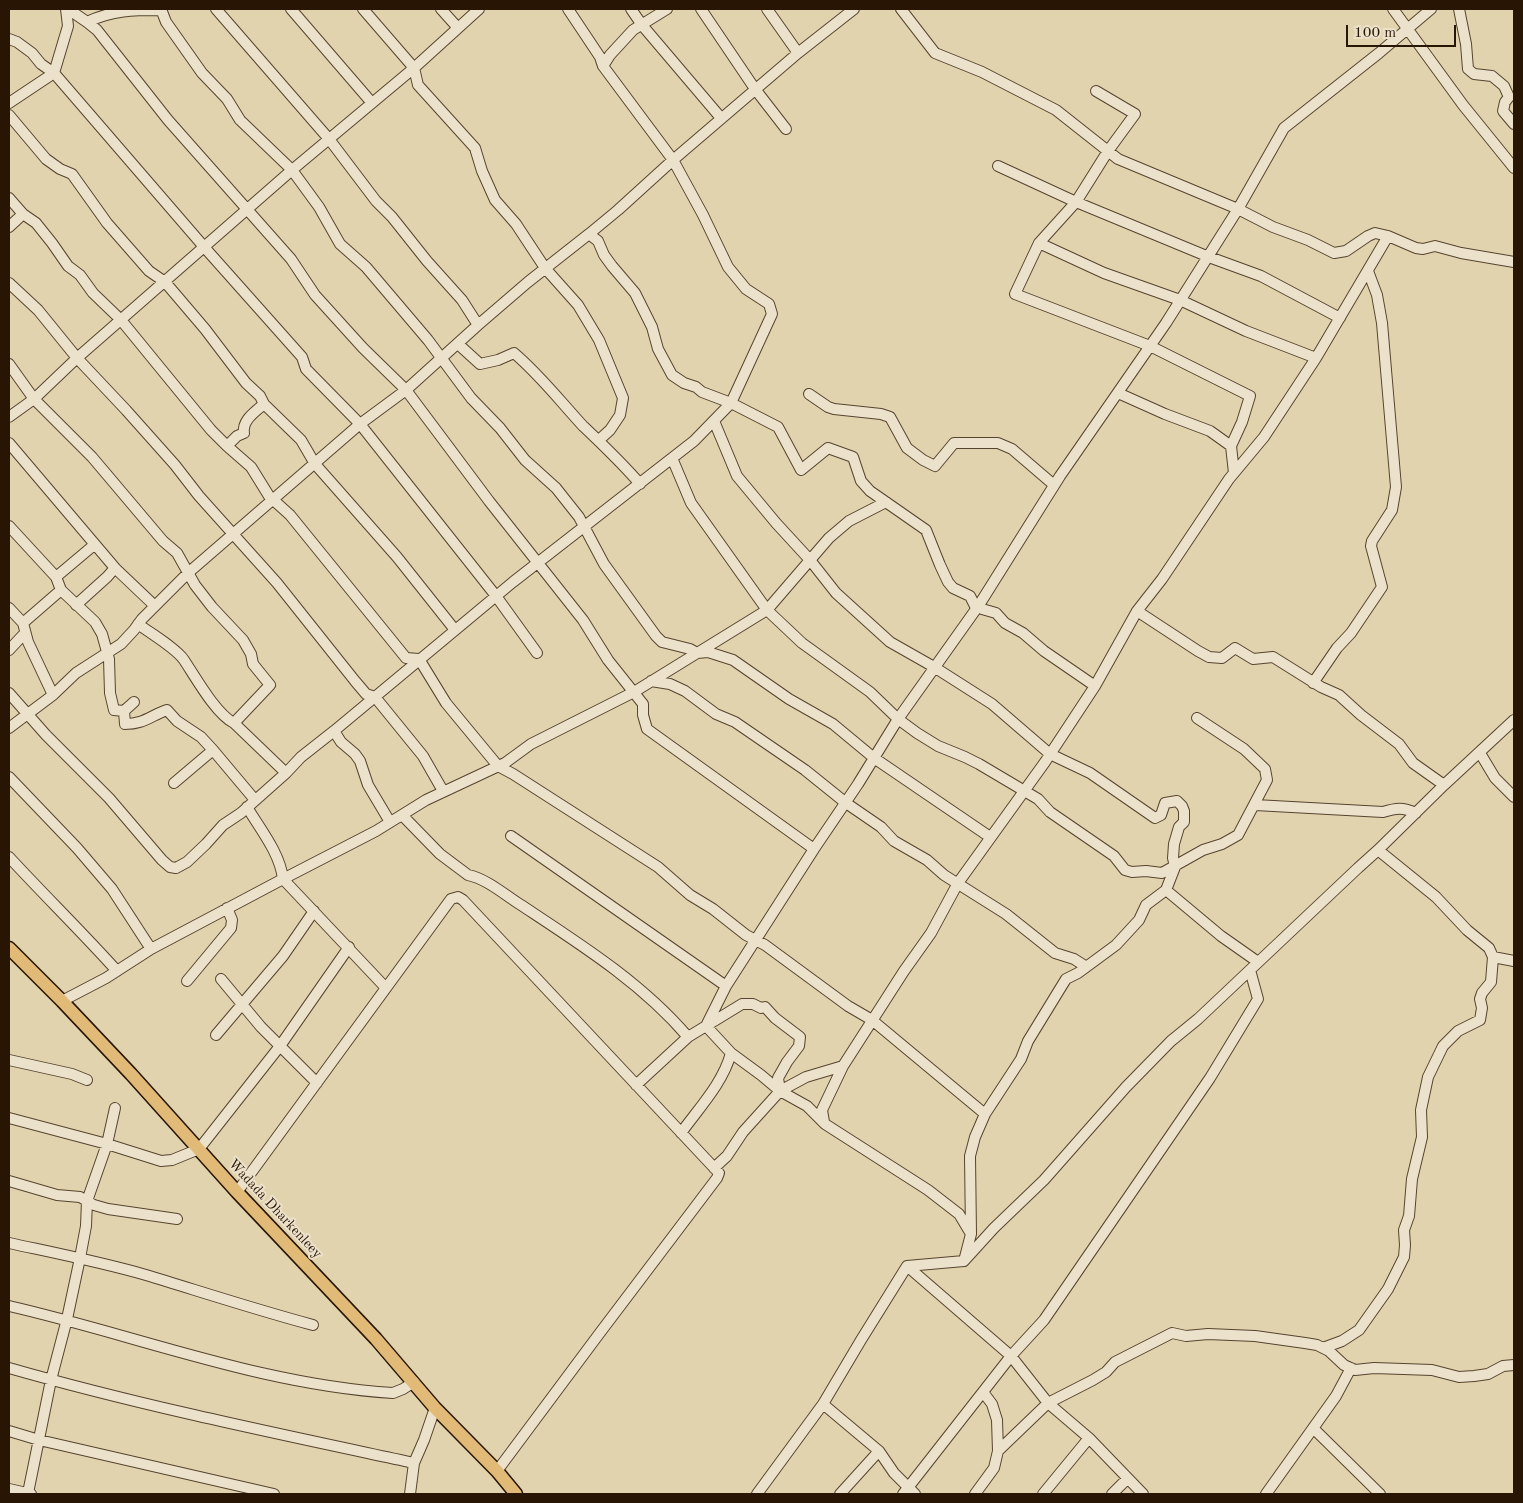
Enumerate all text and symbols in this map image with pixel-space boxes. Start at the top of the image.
scale bar [1348,15,1458,47]
text: 100 m [1354,26,1396,41]
street label: Wadada Dharkenleey [225,1156,325,1262]

